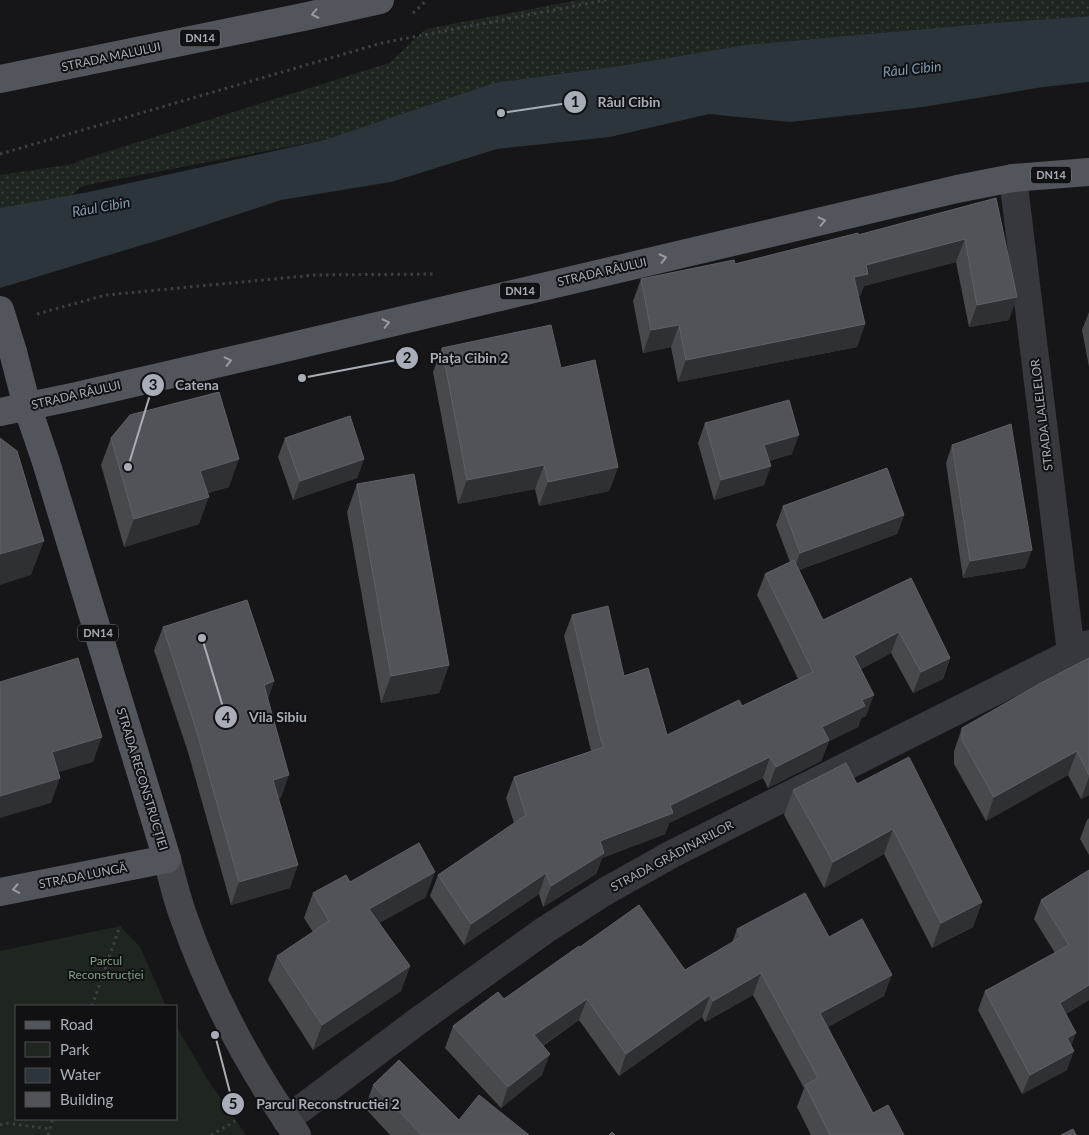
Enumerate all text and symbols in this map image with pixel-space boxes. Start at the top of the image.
one-way arrow [311,8,320,19]
road number: DN14 [180,29,220,46]
street label: STRADA MALULUI [60,39,162,74]
water label: Râul Cibin [882,57,942,80]
callout: Râul Cibin [563,87,671,116]
text: 1 [571,92,579,110]
text: Râul Cibin [598,93,661,110]
road number: DN14 [1031,166,1071,184]
water label: Râul Cibin [70,193,131,220]
one-way arrow [817,216,826,227]
one-way arrow [659,253,668,264]
street label: STRADA RÂULUI [556,254,648,289]
road number: DN14 [500,282,540,300]
one-way arrow [382,318,391,329]
callout: Piața Cibin 2 [395,344,518,373]
text: 2 [403,348,412,366]
text: Piața Cibin 2 [430,349,508,366]
one-way arrow [224,356,232,367]
street label: STRADA LALELELOR [1027,358,1056,472]
callout: Catena [140,370,229,399]
text: 3 [149,375,157,393]
text: Catena [175,376,219,393]
street label: STRADA RÂULUI [30,377,122,412]
road number: DN14 [78,624,118,641]
callout: Vila Sibiu [214,703,317,732]
street label: STRADA RECONSTRUCȚIEI [114,706,171,852]
text: 4 [222,708,231,726]
text: Vila Sibiu [248,708,307,725]
street label: STRADA GRĂDINARILOR [608,817,736,894]
street label: STRADA LUNGĂ [37,859,129,891]
one-way arrow [11,883,20,893]
park label: Parcul Reconstrucției [68,953,144,982]
legend [15,1005,178,1120]
text: Road [60,1015,93,1033]
text: Park [60,1040,90,1058]
text: Water [60,1065,101,1083]
callout: Parcul Reconstructiei 2 [221,1089,409,1118]
text: Building [60,1090,113,1108]
text: 5 [229,1094,237,1112]
text: Parcul Reconstructiei 2 [256,1095,400,1112]

